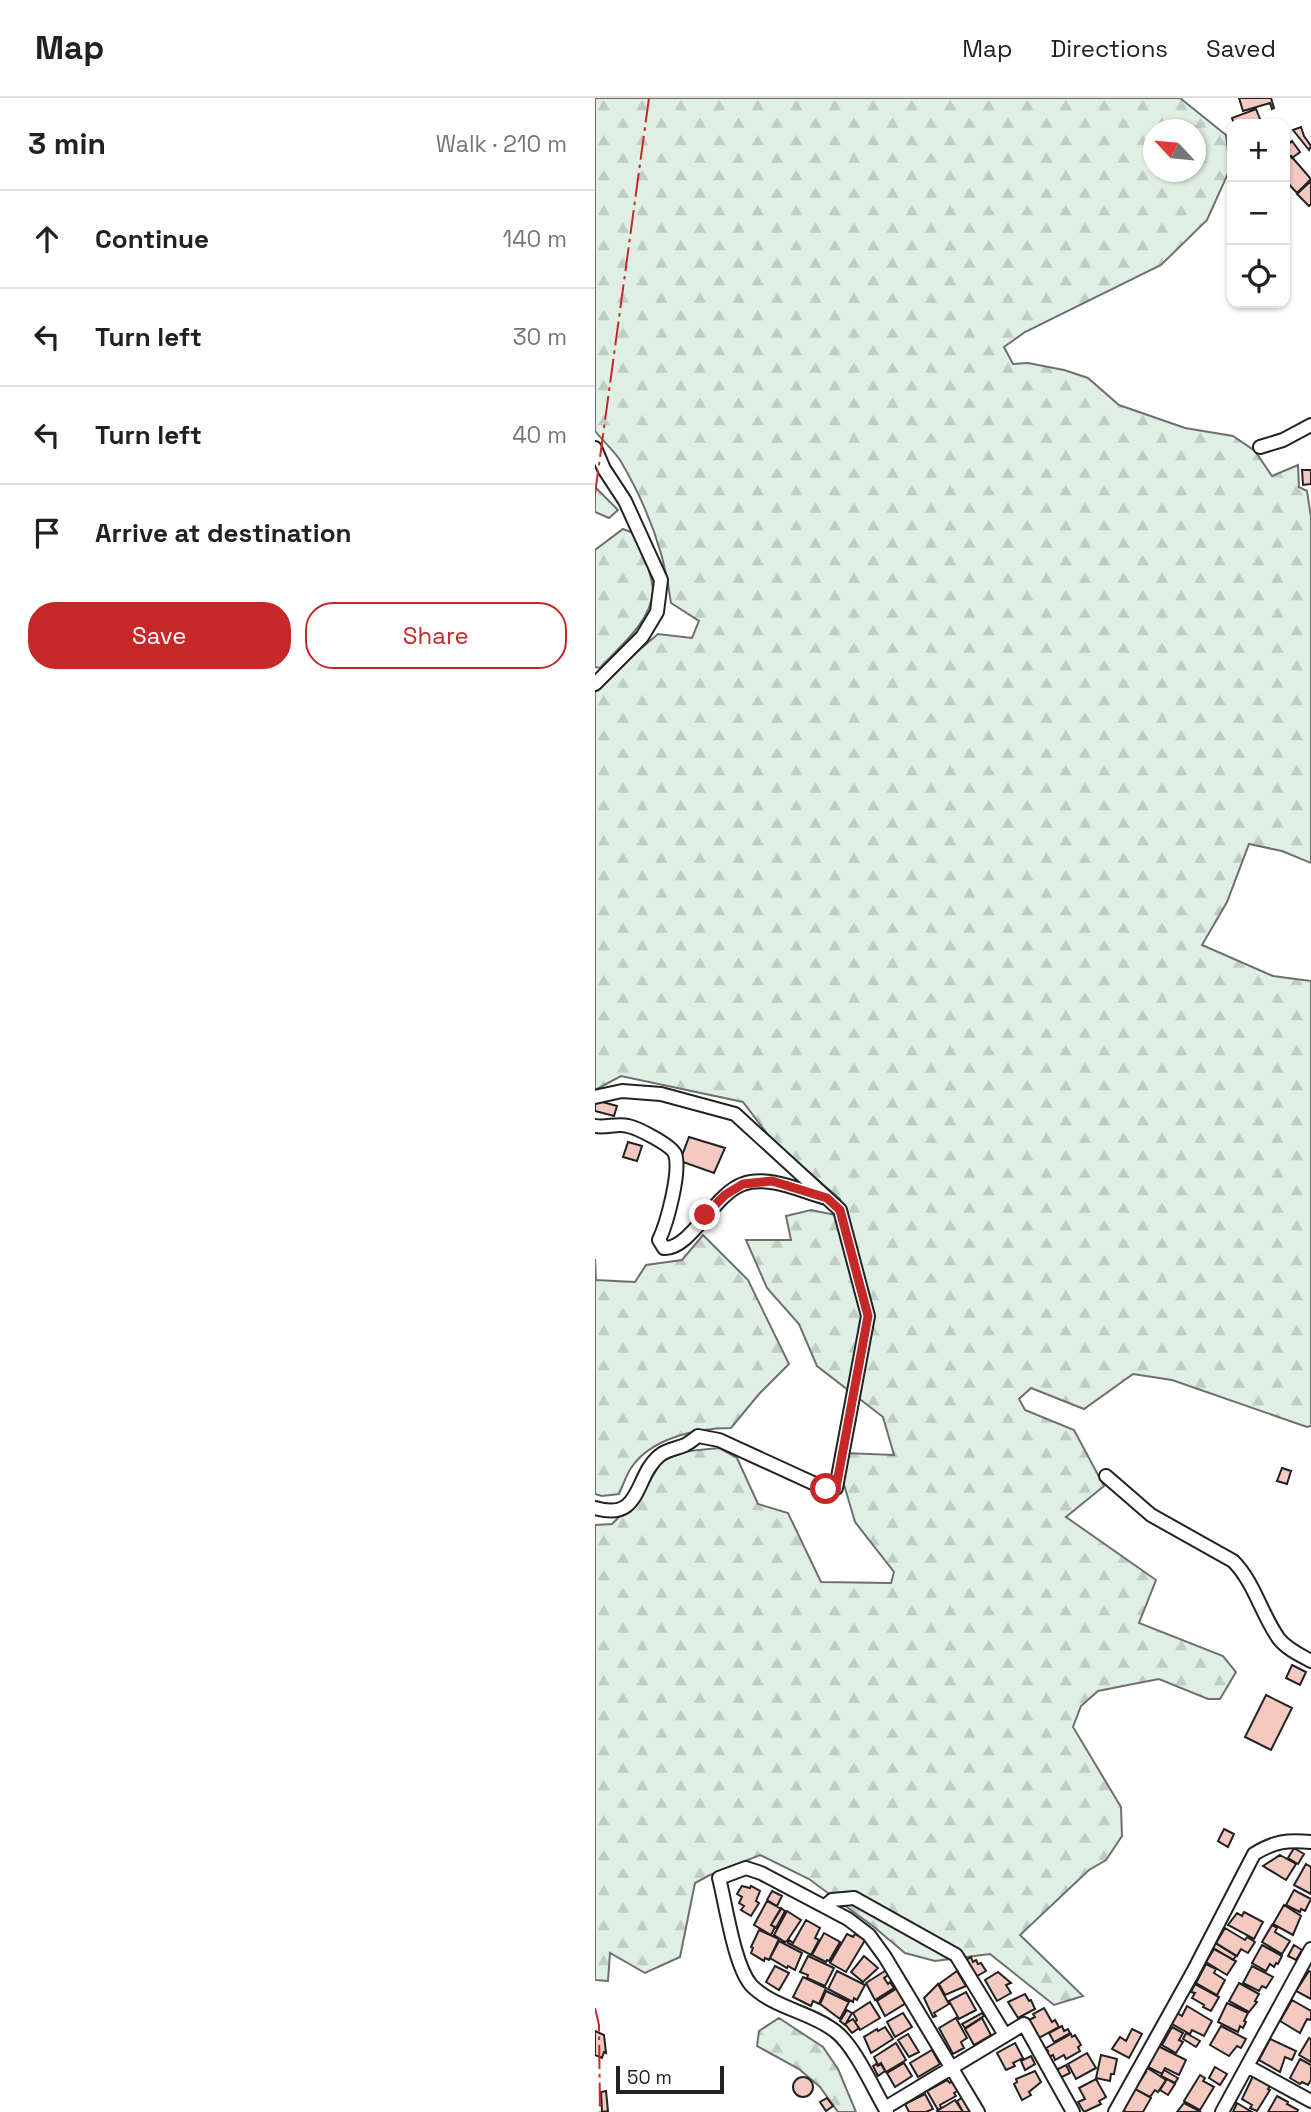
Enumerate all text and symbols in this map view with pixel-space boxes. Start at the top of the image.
text: Map [35,27,104,69]
text: Map [962,33,1012,64]
text: Directions [1050,33,1168,64]
text: Saved [1206,33,1276,64]
north arrow [1143,119,1206,182]
map controls [1227,119,1290,308]
button: + [1227,119,1290,182]
text: 3 min [28,124,106,163]
text: Walk · 210 m [436,129,567,159]
button: − [1227,182,1290,245]
icon: ahead [28,220,66,258]
text: Continue [95,222,209,256]
text: 140 m [503,224,567,254]
button: locate [1227,245,1290,308]
icon: left [28,318,66,356]
text: Turn left [95,320,202,354]
text: 30 m [513,322,567,352]
icon: left [28,416,66,454]
text: Turn left [95,418,202,452]
text: 40 m [512,420,567,450]
icon: arrive [28,514,66,552]
text: Arrive at destination [95,516,352,550]
button: Save [28,602,291,669]
button: Share [305,602,567,669]
route end [689,1199,720,1230]
route start [810,1473,841,1504]
scale bar [616,2063,725,2095]
text: 50 m [627,2065,672,2090]

